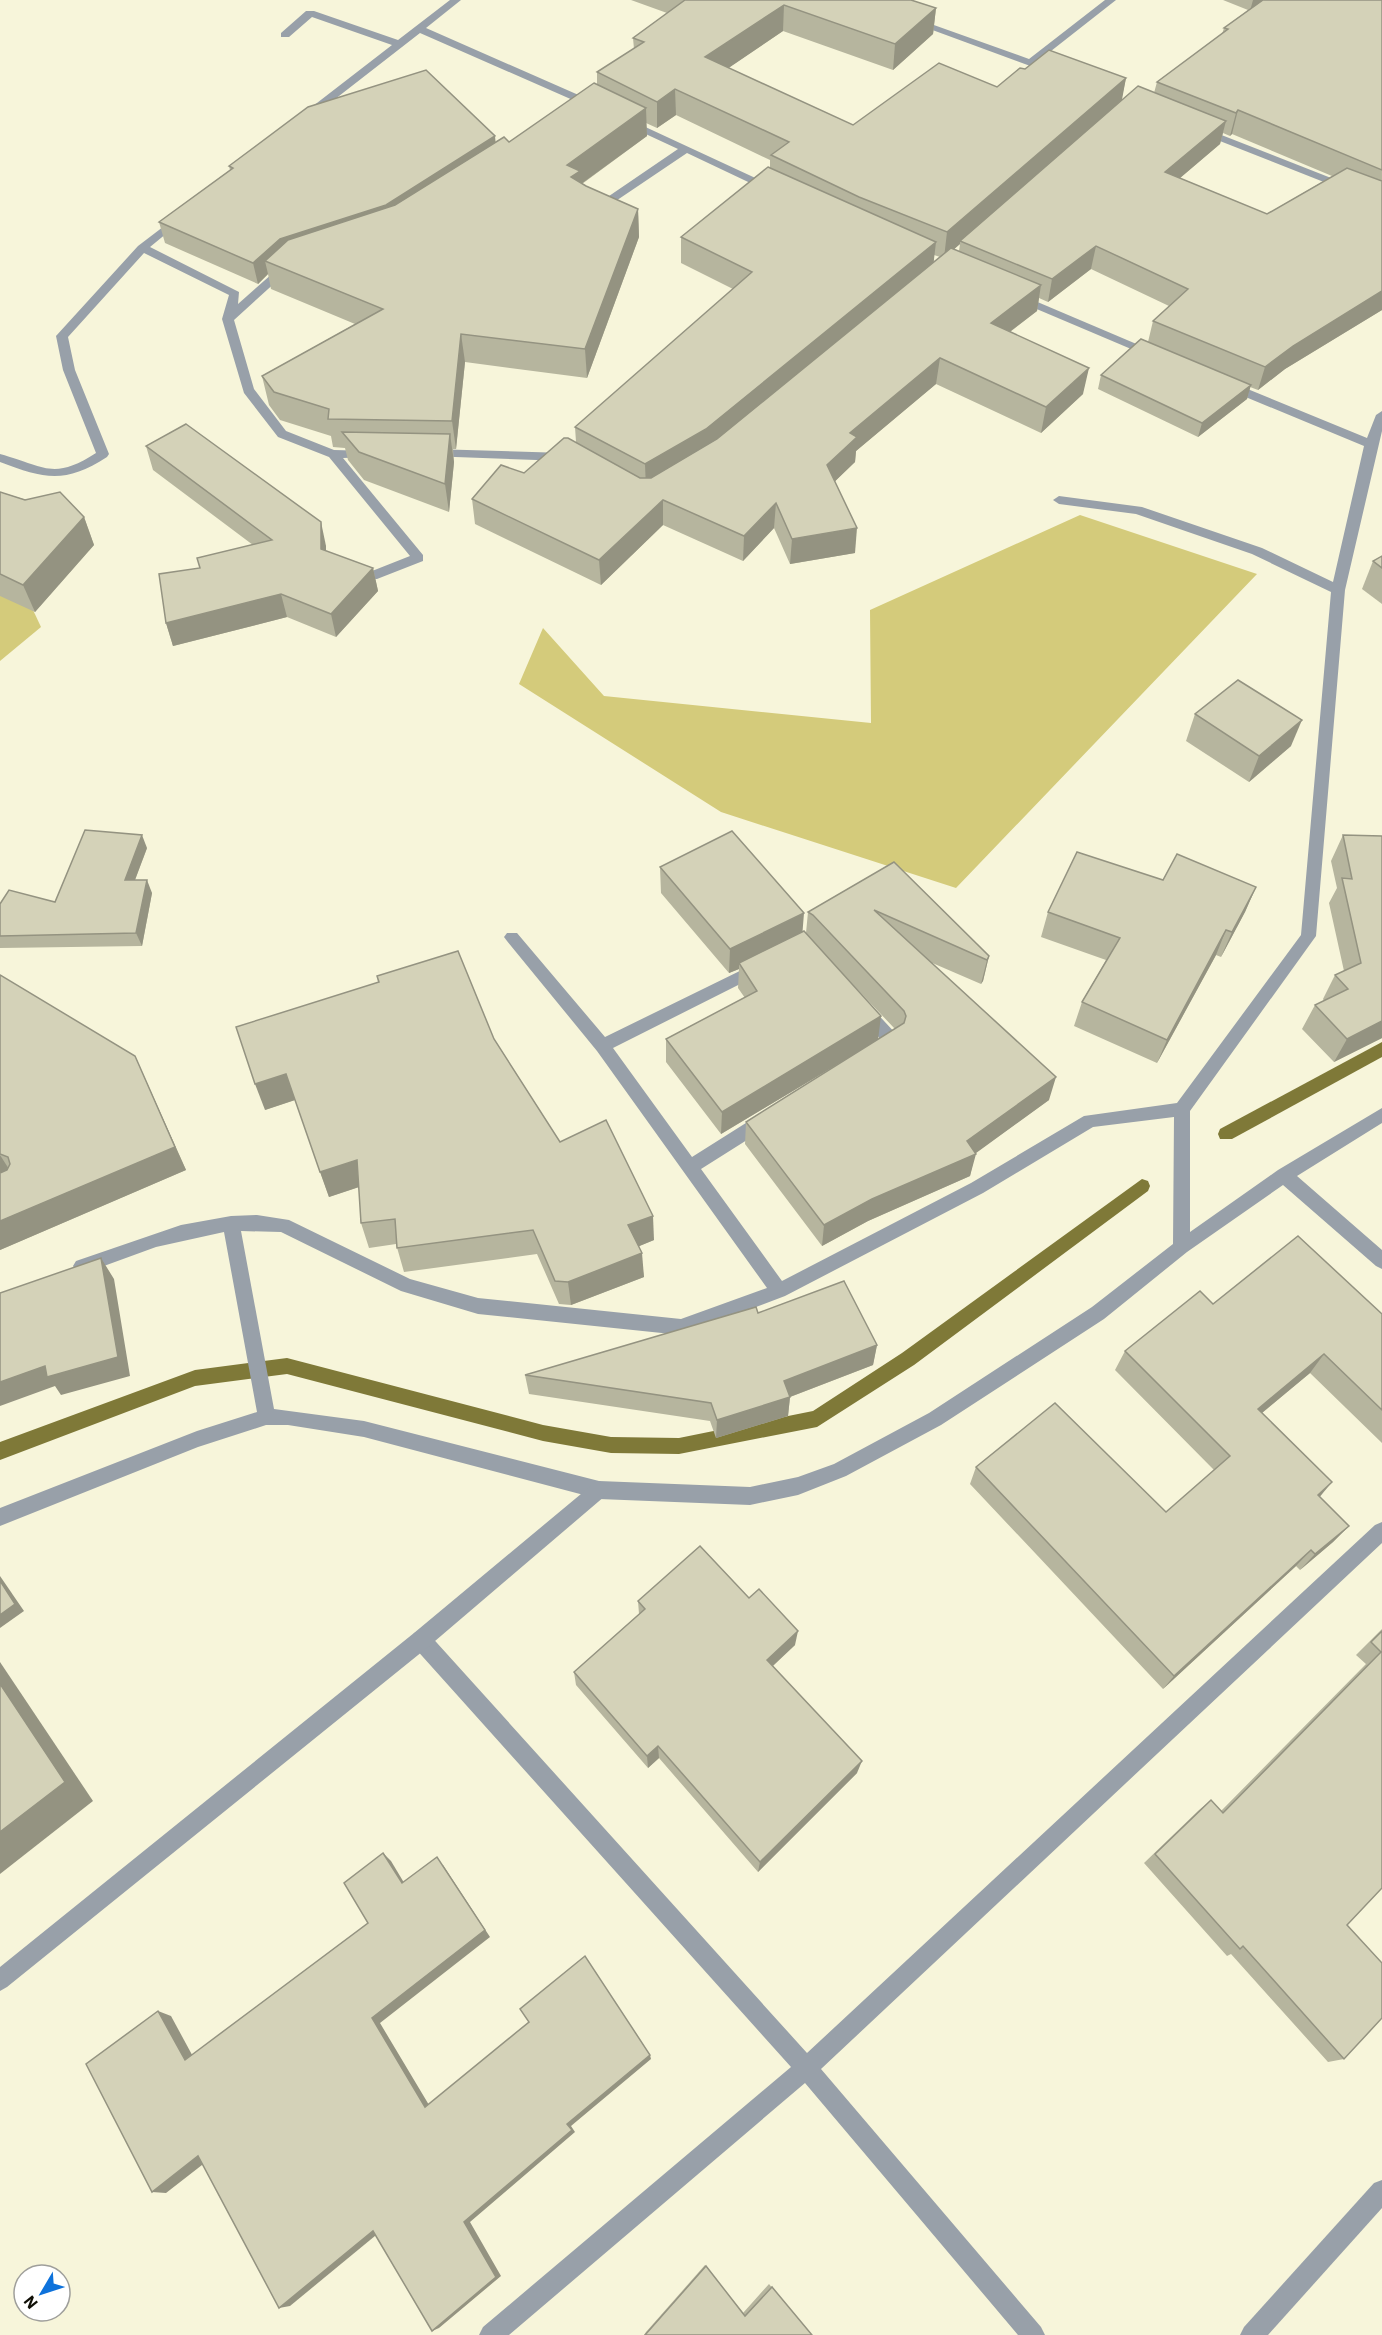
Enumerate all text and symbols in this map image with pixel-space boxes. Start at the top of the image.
north arrow [12,2263,72,2323]
text: N [19,2292,42,2313]

